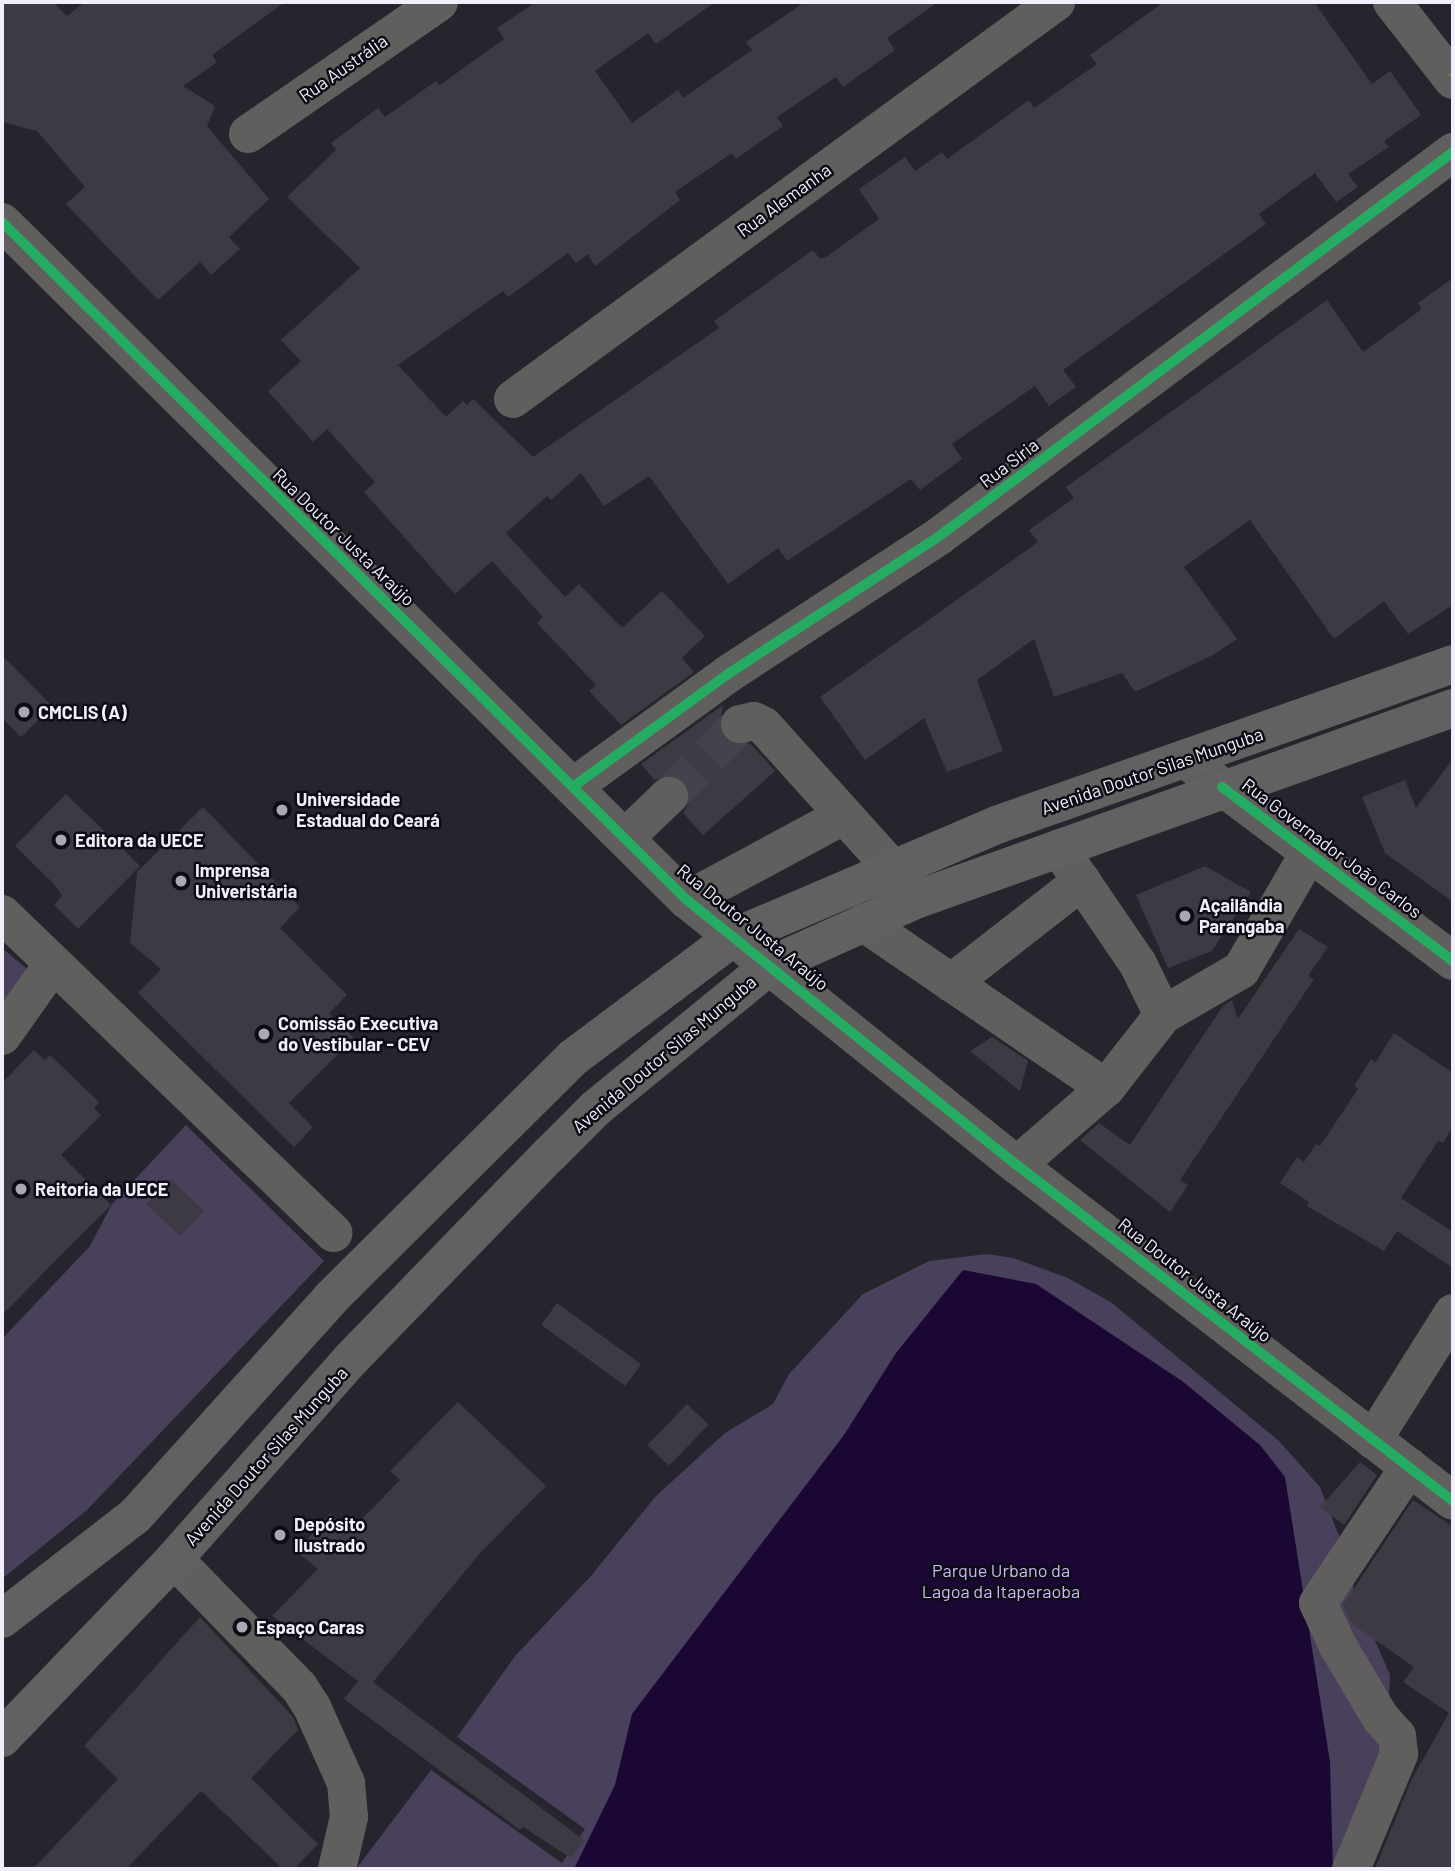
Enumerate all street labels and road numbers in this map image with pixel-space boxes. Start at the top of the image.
street label: Rua Austrália [295,30,391,106]
street label: Rua Alemanha [733,159,835,241]
street label: Rua Síria [975,434,1043,492]
street label: Rua Doutor Justa Araújo [269,464,419,610]
street label: Avenida Doutor Silas Munguba [1038,723,1266,819]
street label: Rua Governador João Carlos [1238,774,1426,922]
street label: Rua Doutor Justa Araújo [673,859,833,995]
street label: Avenida Doutor Silas Munguba [568,971,760,1137]
street label: Rua Doutor Justa Araújo [1114,1213,1276,1347]
street label: Avenida Doutor Silas Munguba [180,1362,352,1550]

